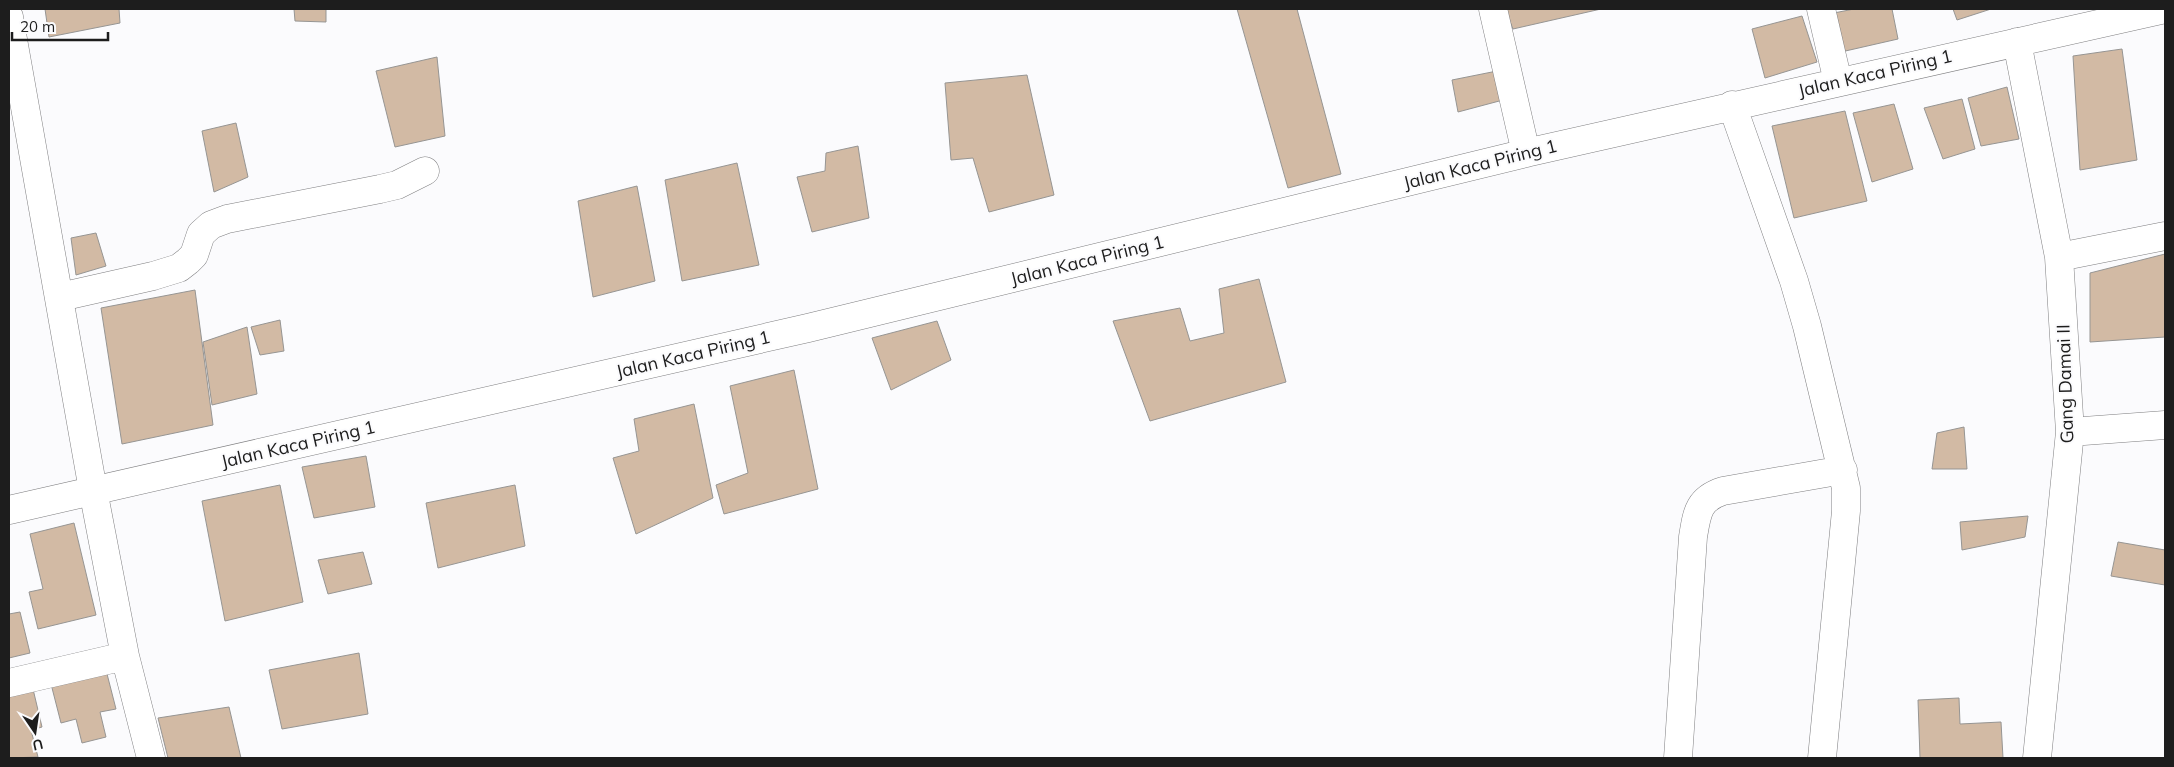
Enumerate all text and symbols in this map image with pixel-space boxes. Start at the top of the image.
scale bar [12,10,109,42]
text: 20 m [20,17,55,36]
street label: Jalan Kaca Piring 1 [1796,44,1954,102]
street label: Jalan Kaca Piring 1 [1401,134,1559,194]
street label: Jalan Kaca Piring 1 [1008,230,1166,290]
street label: Gang Damai II [2051,324,2079,444]
street label: Jalan Kaca Piring 1 [614,325,772,383]
street label: Jalan Kaca Piring 1 [219,415,377,473]
north arrow [10,707,60,757]
text: U [31,735,45,755]

